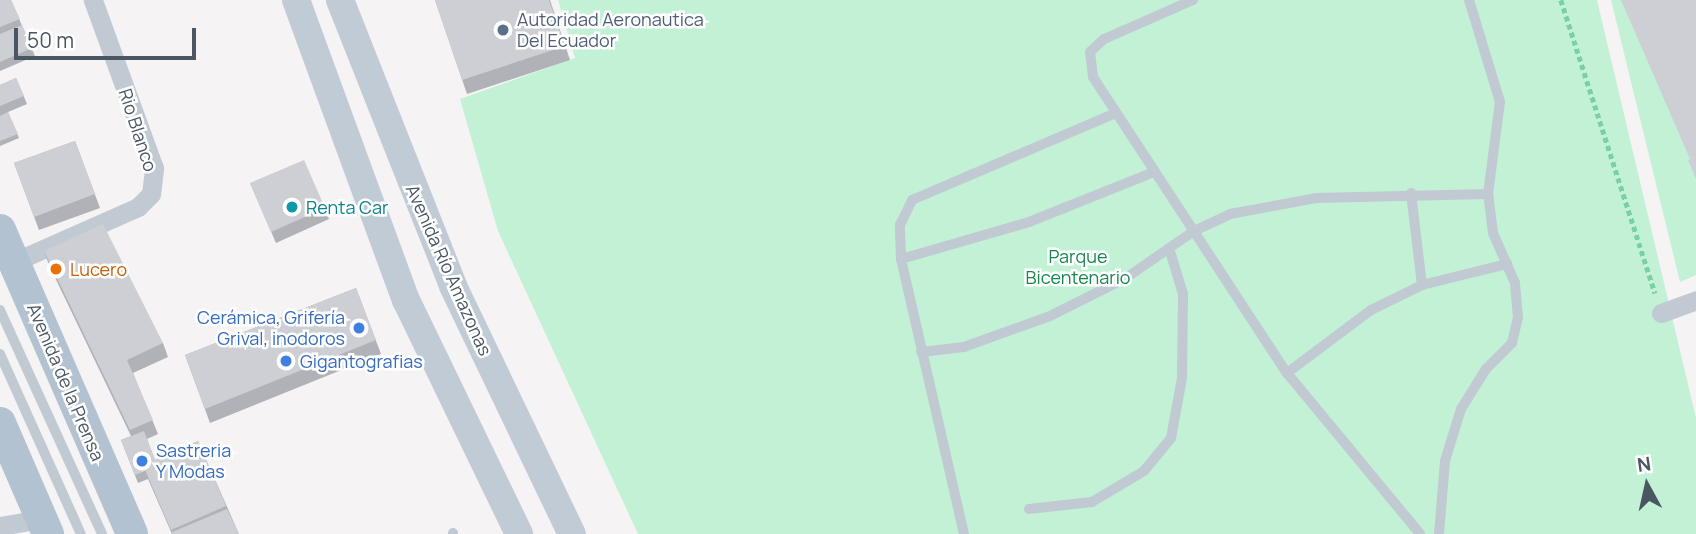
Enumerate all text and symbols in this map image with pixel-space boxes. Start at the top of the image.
place label: Autoridad Aeronautica Del Ecuador [517,9,704,52]
scale bar [18,14,200,58]
marker: Autoridad Aeronautica Del Ecuador [495,22,511,38]
text: 50 m [27,26,74,54]
street label: Rio Blanco [114,86,162,174]
street label: Avenida Río Amazonas [402,181,496,359]
place label: Renta Car [306,196,388,218]
marker: Renta Car [284,199,300,215]
park label: Parque Bicentenario [1025,246,1131,288]
place label: Lucero [70,258,127,280]
marker: Lucero [48,261,64,277]
street label: Avenida de la Prensa [23,300,109,464]
place label: Cerámica, Grifería Grival, inodoros [197,307,345,350]
marker: Cerámica, Grifería Grival, inodoros [351,320,367,336]
place label: Gigantografias [300,350,423,372]
marker: Gigantografias [278,353,294,369]
place label: Sastreria Y Modas [156,440,231,482]
north arrow [1612,450,1682,520]
text: N [1636,450,1653,478]
marker: Sastreria Y Modas [134,453,150,469]

